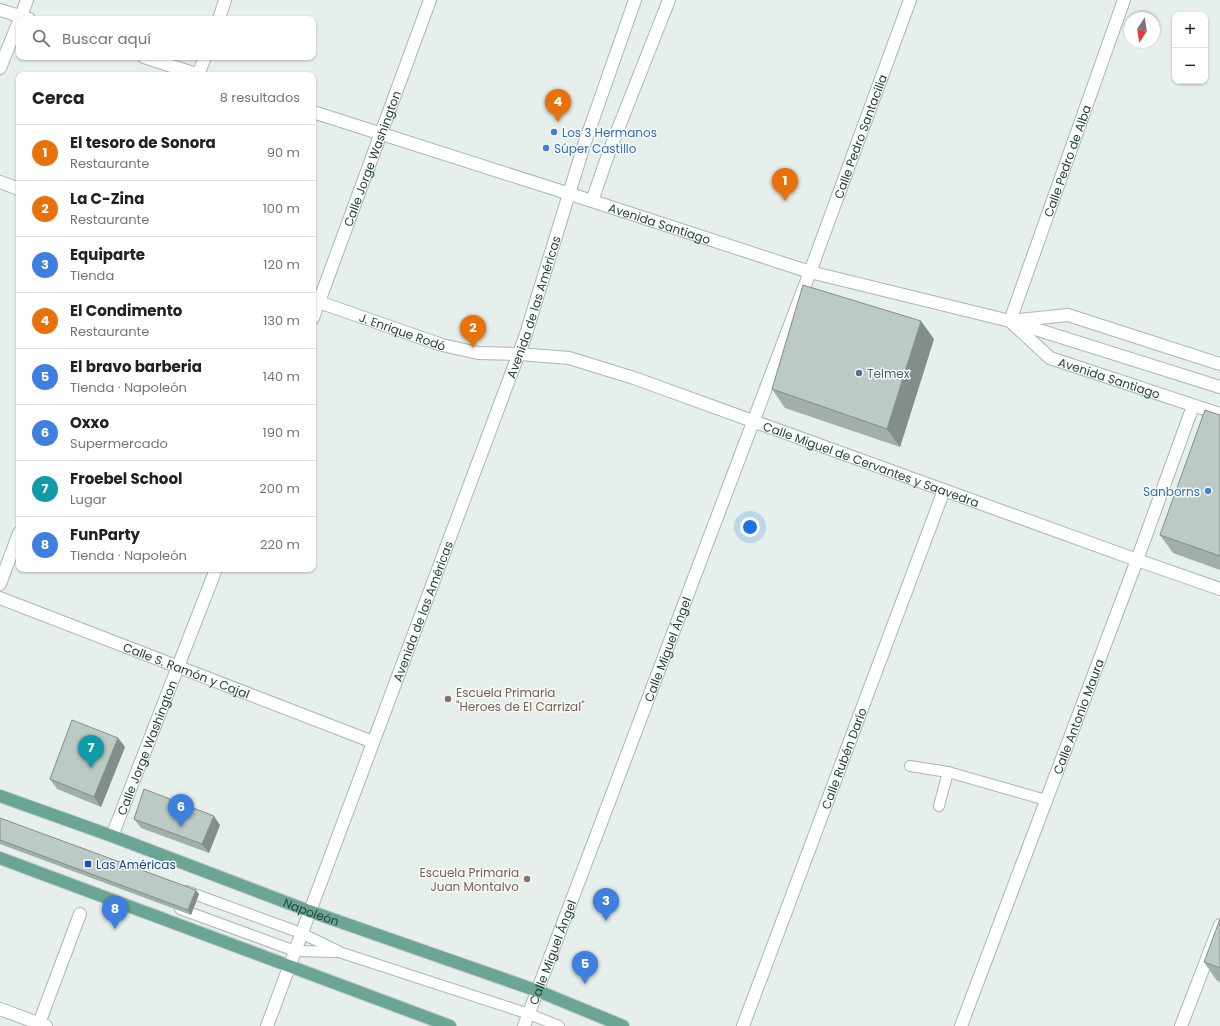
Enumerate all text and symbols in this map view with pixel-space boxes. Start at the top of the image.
north arrow [1124,12,1160,48]
map controls [1172,12,1208,84]
button: + [1172,12,1208,48]
search box [16,16,316,60]
icon: search [30,27,52,49]
text: Buscar aquí [62,28,151,49]
button: − [1172,48,1208,84]
street label: Calle Pedro Santacilia [829,72,891,201]
text: Cerca [32,86,85,110]
text: 8 resultados [220,88,300,107]
street label: Calle Jorge Washington [339,88,404,229]
pin: 4 [545,89,571,122]
street label: Calle Pedro de Alba [1039,102,1095,219]
place label: Los 3 Hermanos [562,124,657,141]
marker: Los 3 Hermanos [549,127,559,137]
text: El tesoro de Sonora [70,132,216,153]
place label: Súper Castillo [554,140,637,157]
text: 1 [43,143,47,162]
text: 90 m [267,143,300,162]
marker: Súper Castillo [541,143,551,153]
text: Restaurante [70,154,149,173]
pin: 1 [772,168,798,201]
text: La C-Zina [70,188,144,209]
street label: Avenida Santiago [606,198,713,248]
text: 2 [41,199,49,218]
text: 100 m [263,199,300,218]
text: Restaurante [70,210,149,229]
street label: Avenida de las Américas [502,233,564,380]
text: Equiparte [70,244,145,265]
text: 3 [41,255,49,274]
text: 120 m [263,255,300,274]
text: Tienda [70,266,114,285]
text: El Condimento [70,300,182,321]
street label: J. Enrique Rodó [357,308,449,354]
text: 4 [41,311,49,330]
text: 130 m [263,311,300,330]
pin: 2 [460,315,486,348]
text: Restaurante [70,322,149,341]
street label: Avenida Santiago [1056,353,1163,402]
text: El bravo barberia [70,356,202,377]
place label: Telmex [867,365,910,382]
text: 5 [41,367,49,386]
text: 140 m [263,367,300,386]
marker: Telmex [854,368,864,378]
text: Tienda · Napoleón [70,378,187,397]
text: Oxxo [70,412,109,433]
street label: Calle Miguel de Cervantes y Saavedra [761,417,982,511]
text: 6 [41,423,49,442]
text: 190 m [263,423,300,442]
text: Supermercado [70,434,168,453]
text: Froebel School [70,468,182,489]
text: 7 [42,479,48,498]
text: 200 m [259,479,300,498]
place label: Sanborns [1143,483,1200,500]
marker: Sanborns [1203,486,1213,496]
text: Lugar [70,490,106,509]
your location [740,517,760,537]
text: FunParty [70,524,140,545]
text: 8 [41,535,49,554]
text: 220 m [260,535,300,554]
street label: Avenida de las Américas [388,538,456,684]
text: Tienda · Napoleón [70,546,187,565]
street label: Calle Miguel Ángel [639,594,695,704]
street label: Calle S. Ramón y Cajal [121,638,252,702]
street label: Calle Antonio Maura [1048,656,1107,776]
street label: Calle Jorge Washington [112,677,180,817]
place label: Escuela Primaria "Heroes de El Carrizal" [456,684,585,715]
marker: Escuela Primaria "Heroes de El Carrizal" [443,694,453,704]
street label: Calle Rubén Darío [817,705,870,811]
pin: 7 [78,735,104,768]
pin: 6 [168,794,194,827]
place label: Las Américas [96,856,176,873]
marker: Las Américas [83,859,93,869]
place label: Escuela Primaria Juan Montalvo [420,864,519,895]
marker: Escuela Primaria Juan Montalvo [522,874,532,884]
pin: 3 [593,888,619,921]
street label: Napoleón [281,894,341,929]
pin: 8 [102,896,128,929]
street label: Calle Miguel Ángel [524,897,580,1007]
pin: 5 [572,951,598,984]

